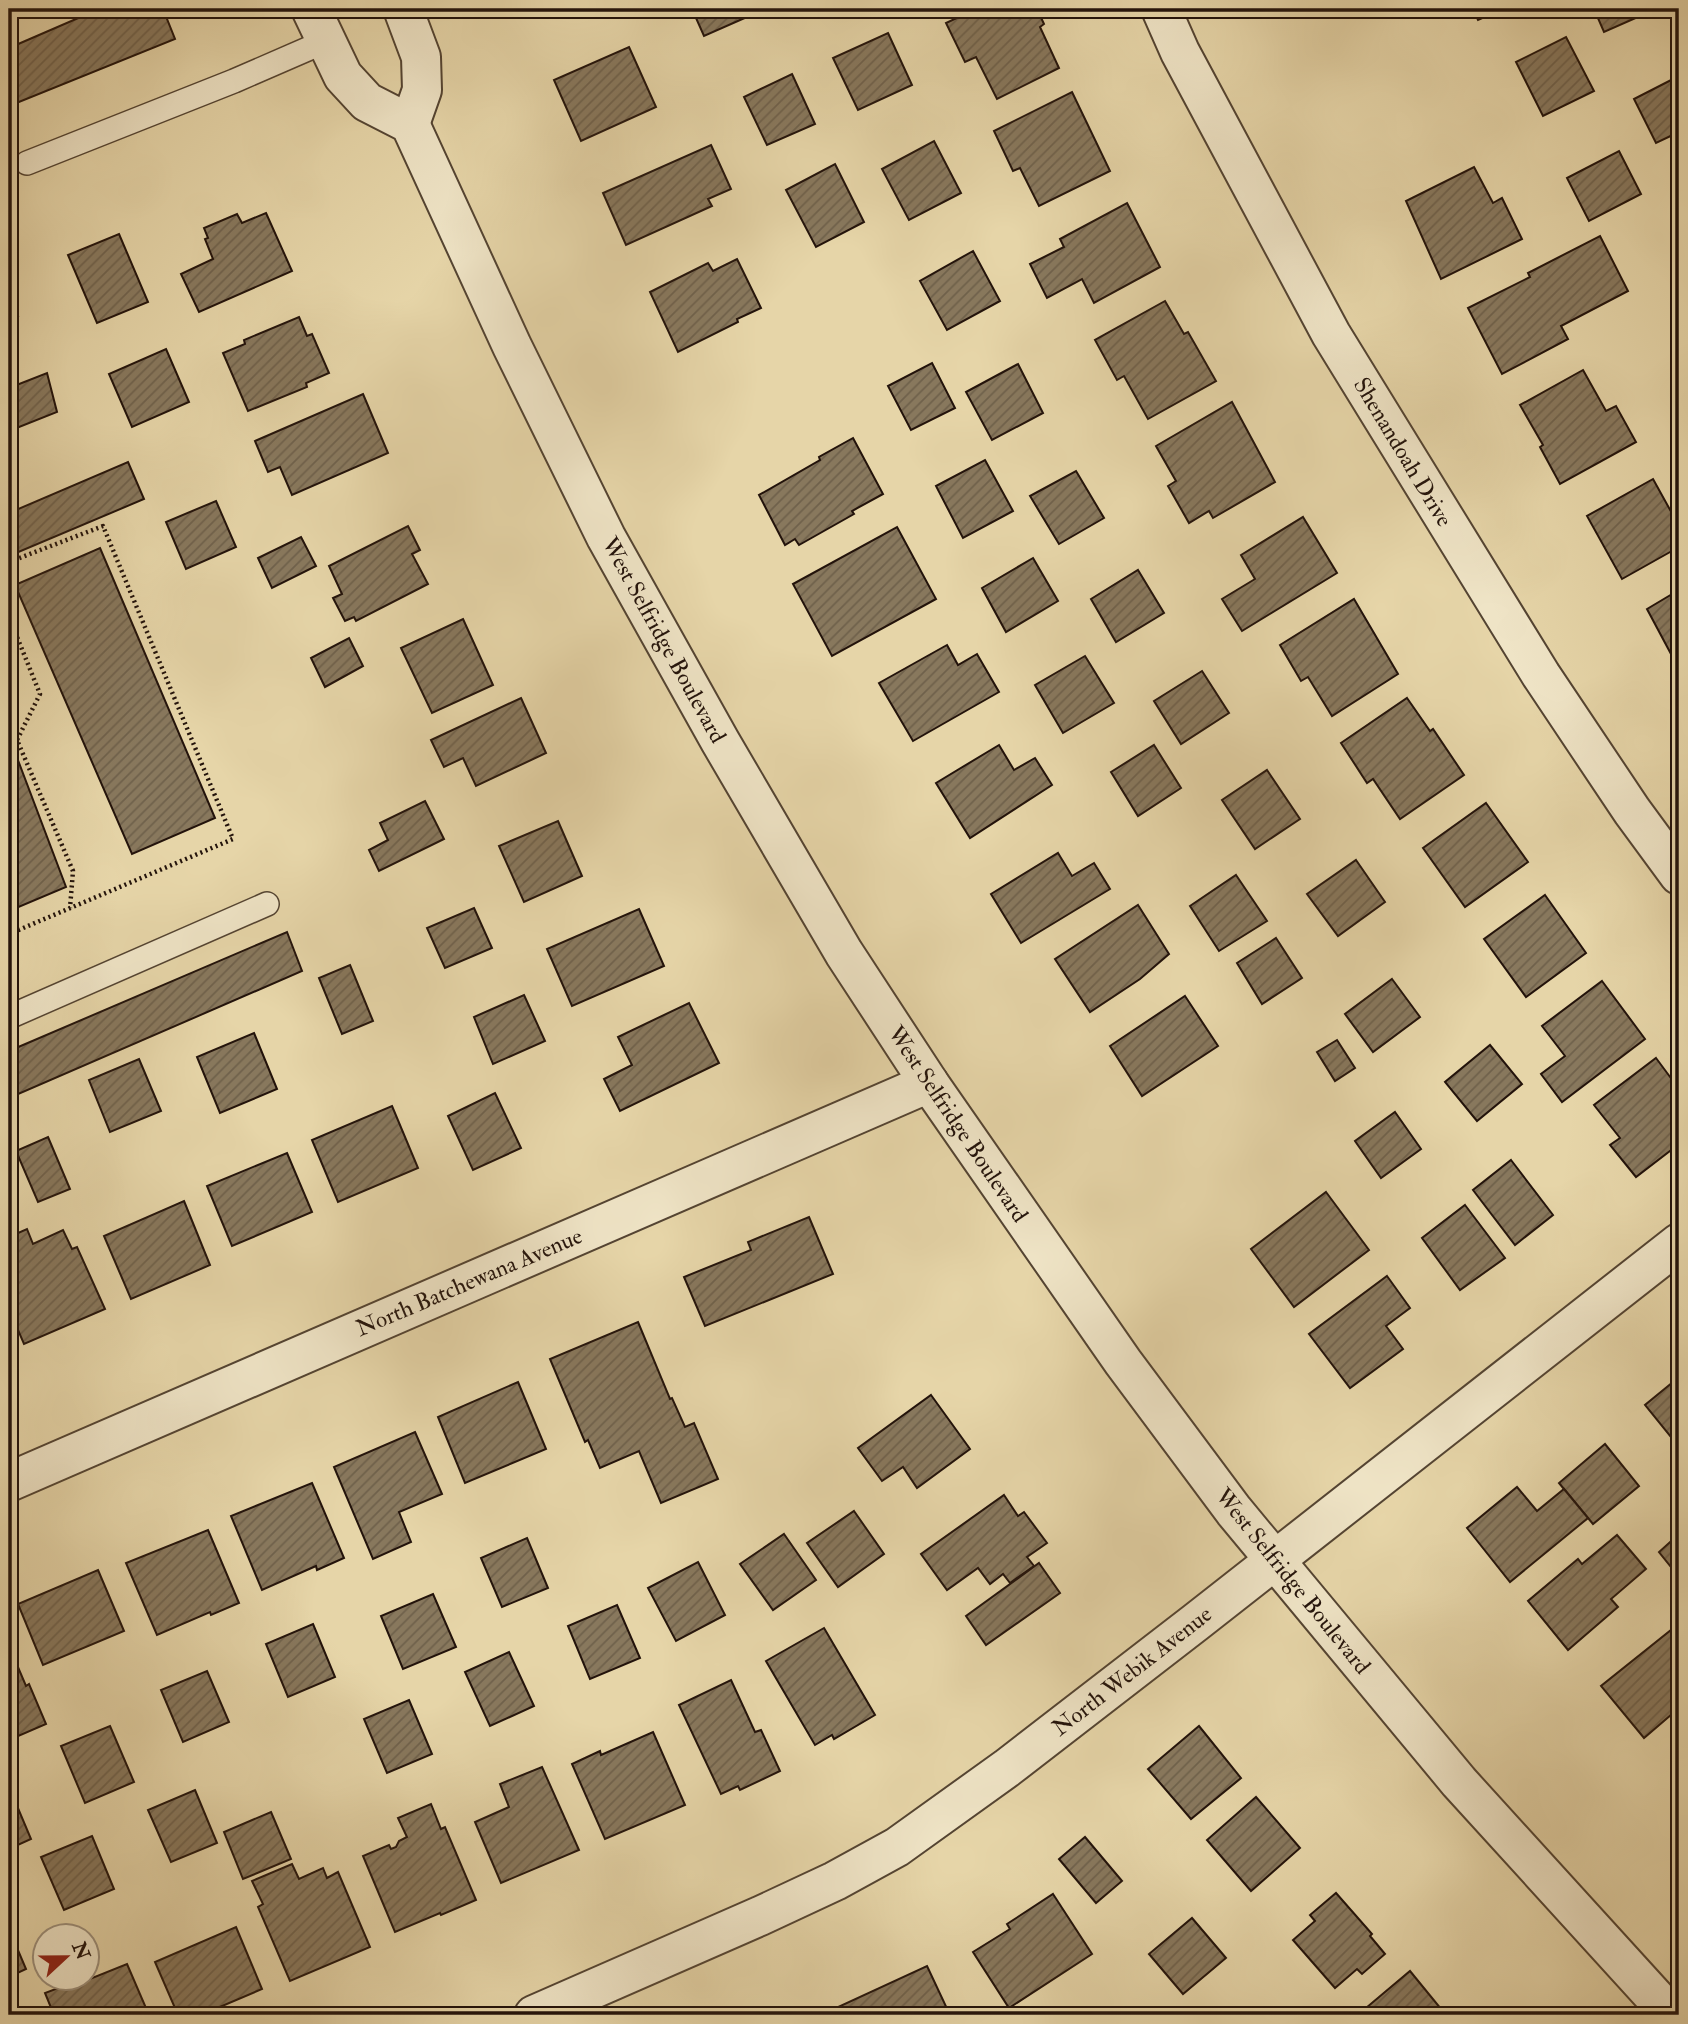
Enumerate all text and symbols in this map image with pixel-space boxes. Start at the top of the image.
street label: Shenandoah Drive [1347,372,1459,532]
street label: West Selfridge Boulevard [595,531,733,748]
street label: West Selfridge Boulevard [881,1019,1035,1228]
street label: North Batchewana Avenue [351,1221,587,1343]
street label: West Selfridge Boulevard [1208,1481,1377,1680]
street label: North Webik Avenue [1046,1599,1218,1742]
north arrow [32,1923,102,1993]
text: N [66,1938,96,1964]

